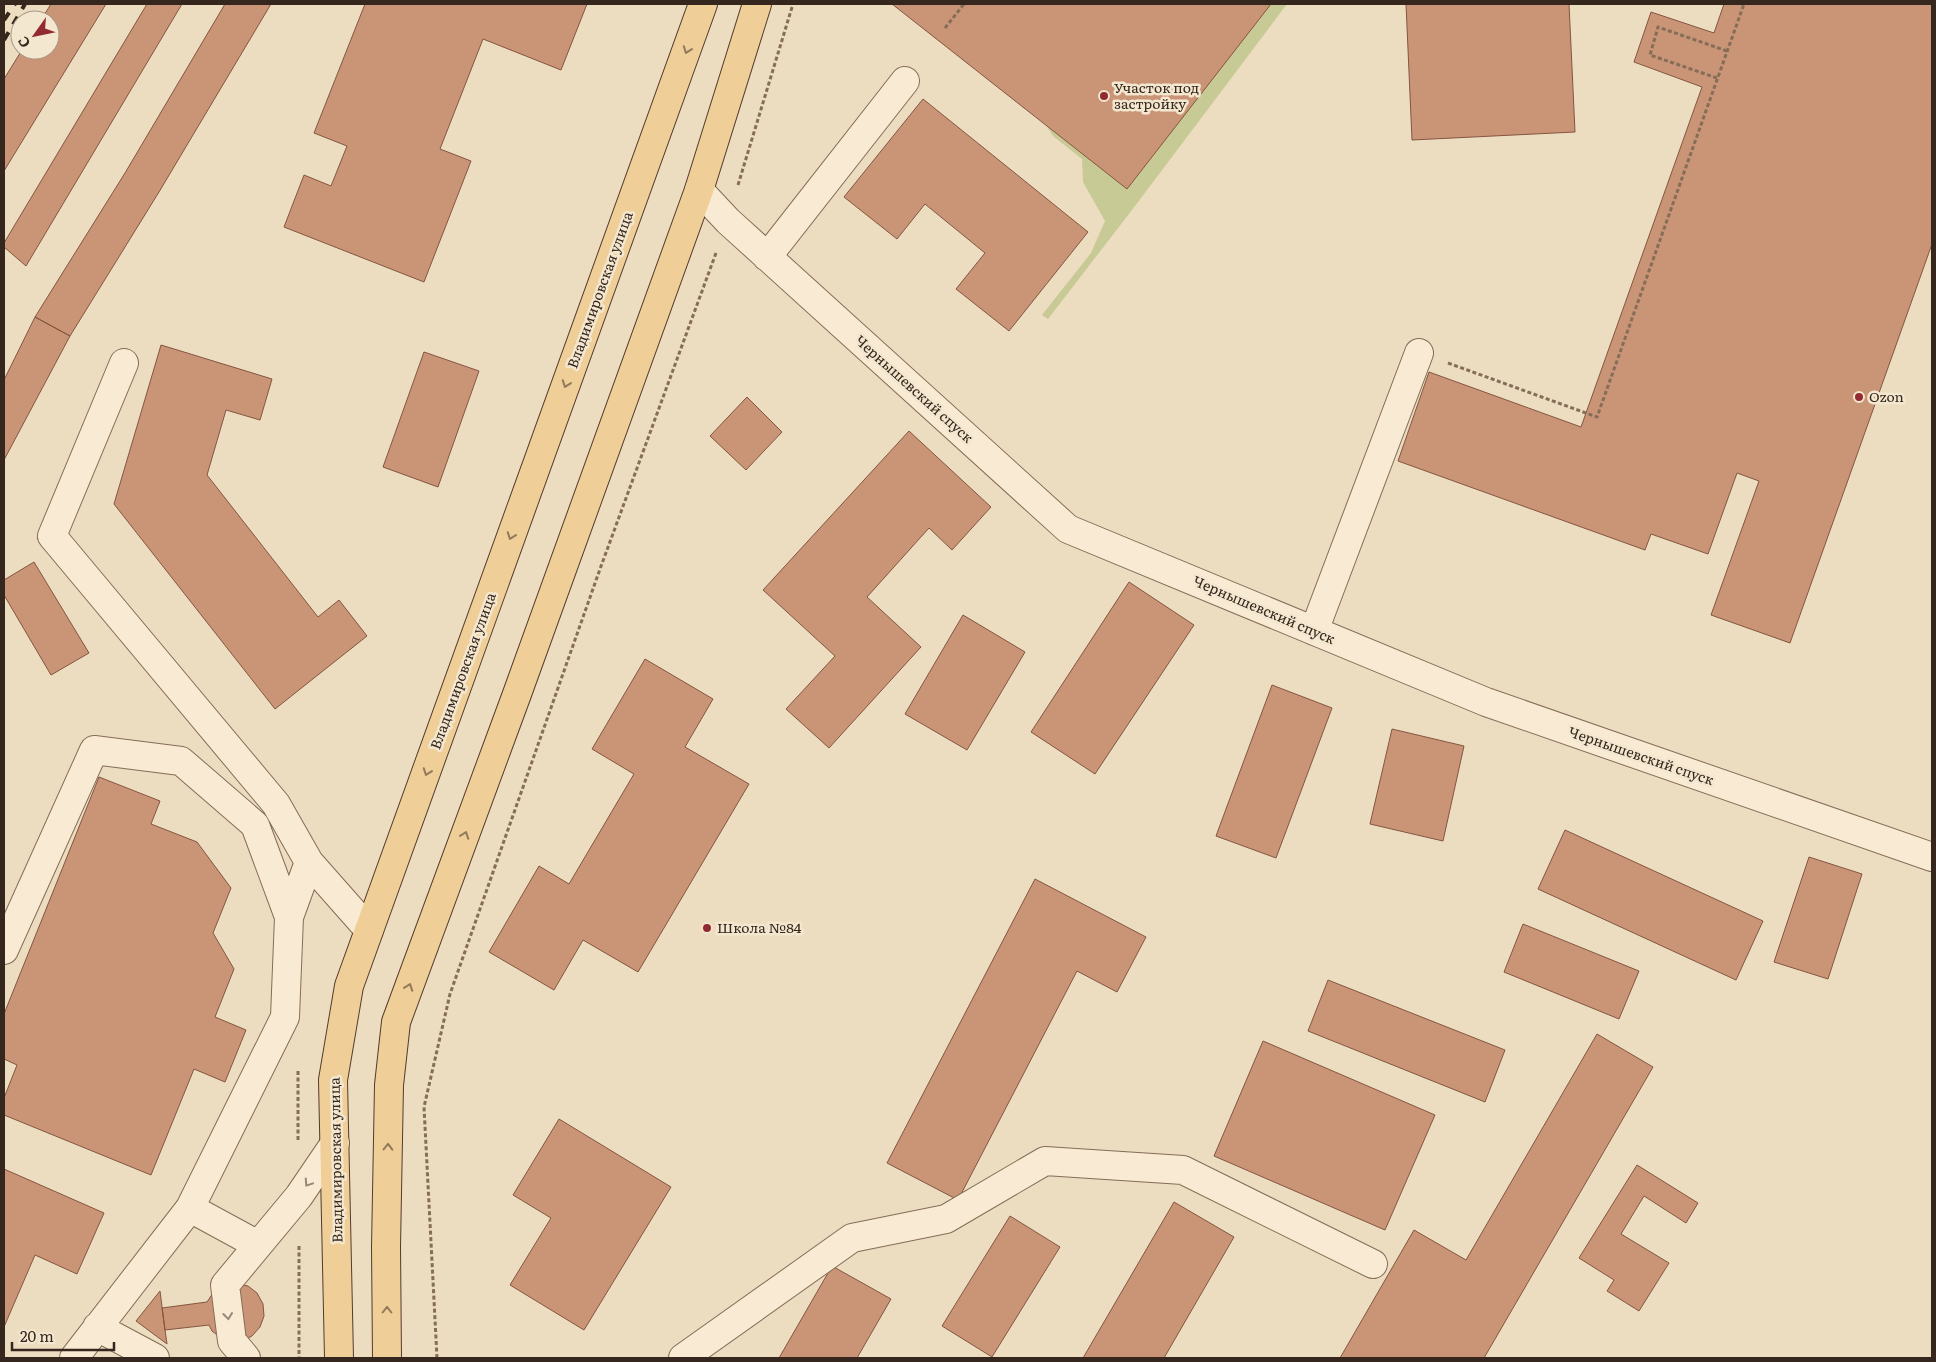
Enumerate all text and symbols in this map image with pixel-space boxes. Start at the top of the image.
north arrow [10,10,60,60]
text: С [12,33,34,52]
one-way arrow [683,45,693,53]
place label: Участок под застройку [1114,77,1199,113]
marker: Участок под застройку [1098,90,1110,102]
street label: Владимировская улица [561,208,637,371]
street label: Чернышевский спуск [851,330,979,447]
one-way arrow [562,379,572,387]
place label: Ozon [1869,386,1904,406]
marker: Ozon [1853,391,1865,403]
one-way arrow [507,532,517,540]
street label: Чернышевский спуск [1190,570,1339,648]
street label: Владимировская улица [424,589,500,752]
street label: Чернышевский спуск [1566,721,1717,790]
one-way arrow [423,767,433,775]
one-way arrow [459,831,469,840]
place label: Школа №84 [717,917,802,937]
marker: Школа №84 [701,922,713,934]
one-way arrow [403,983,413,992]
street label: Владимировская улица [324,1077,346,1243]
one-way arrow [383,1143,393,1150]
one-way arrow [304,1178,314,1187]
one-way arrow [382,1305,392,1313]
one-way arrow [222,1312,233,1320]
scale bar [12,1320,115,1352]
text: 20 m [20,1324,54,1347]

